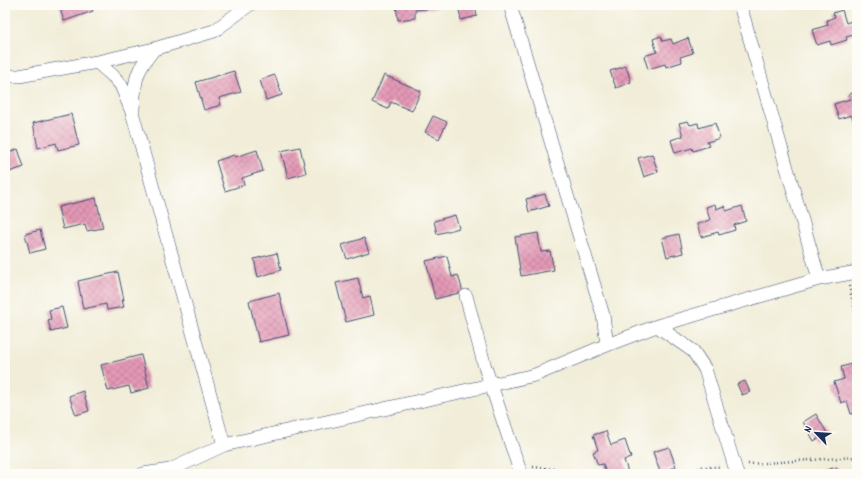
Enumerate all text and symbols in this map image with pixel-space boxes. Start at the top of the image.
north arrow [796,413,836,453]
text: N [800,423,817,435]

